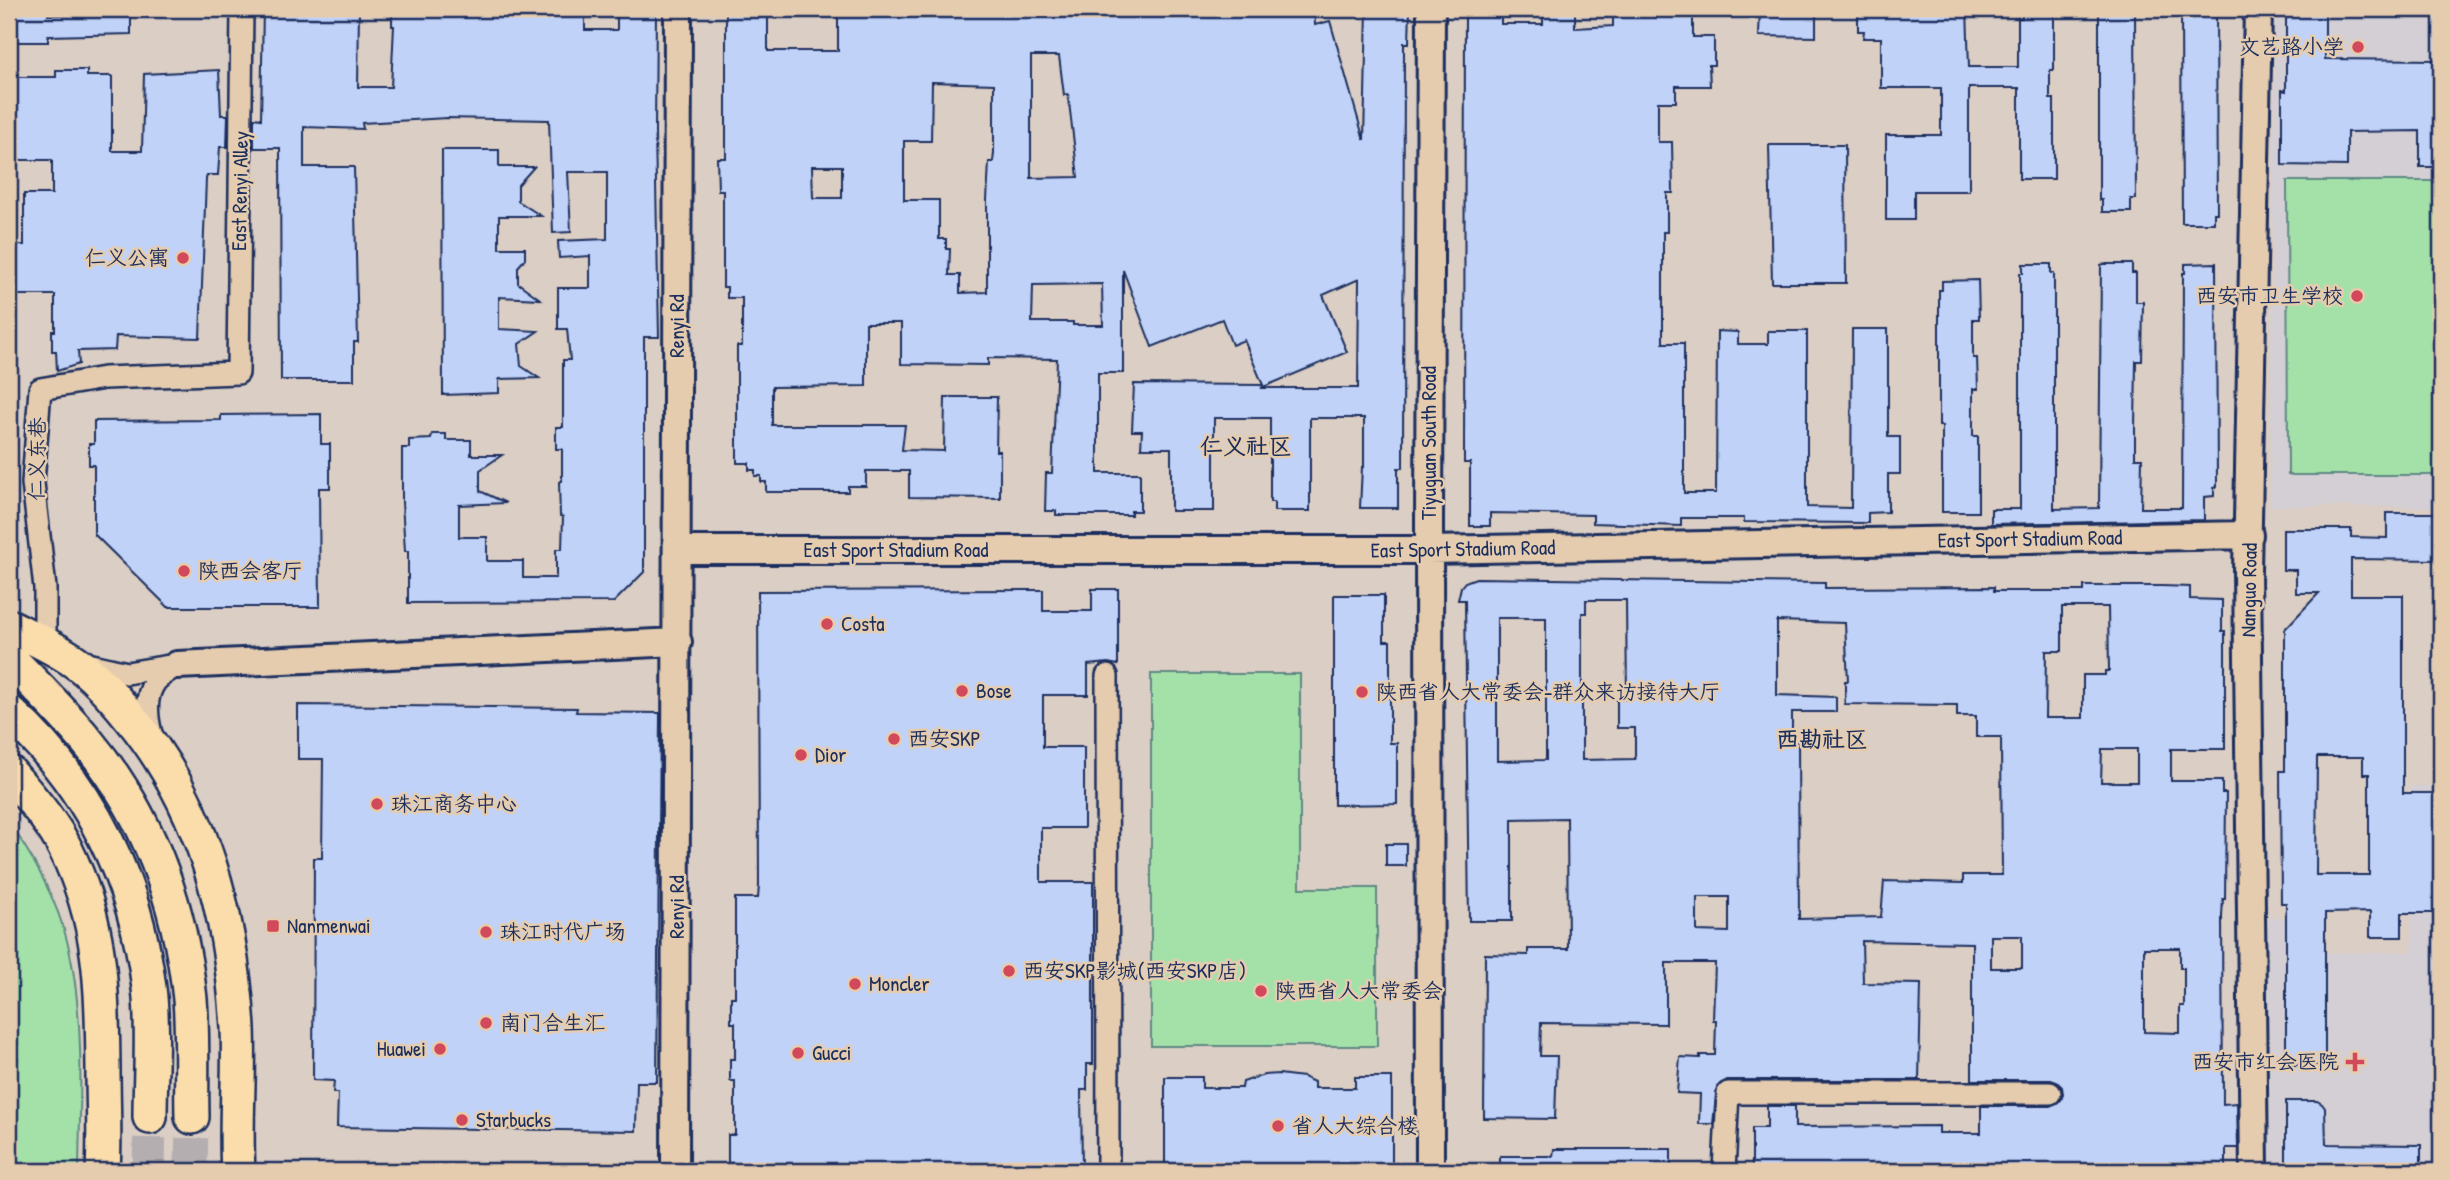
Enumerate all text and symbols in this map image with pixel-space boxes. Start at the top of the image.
place label: 文艺路小学 [2239,32,2344,61]
marker: 文艺路小学 [2350,39,2366,55]
street label: East Renyi Alley [224,131,255,251]
place label: 仁义公寓 [85,243,169,272]
marker: 仁义公寓 [175,250,191,266]
place label: 西安市卫生学校 [2196,281,2343,310]
marker: 西安市卫生学校 [2349,288,2365,304]
street label: Renyi Rd [662,294,691,358]
street label: Tiyuguan South Road [1414,366,1443,520]
street label: 仁义东巷 [21,417,52,501]
district label: 仁义社区 [1200,430,1292,461]
street label: East Sport Stadium Road [1937,522,2123,555]
street label: East Sport Stadium Road [1370,532,1556,565]
street label: East Sport Stadium Road [804,535,988,564]
street label: Nanguo Road [2233,543,2264,637]
place label: 陕西会客厅 [198,556,303,585]
marker: 陕西会客厅 [176,563,192,579]
place label: Costa [841,609,885,638]
marker: Costa [819,616,835,632]
place label: Bose [976,676,1012,705]
place label: 陕西省人大常委会-群众来访接待大厅 [1376,677,1720,706]
marker: Bose [954,683,970,699]
marker: 陕西省人大常委会-群众来访接待大厅 [1354,684,1370,700]
district label: 西勘社区 [1776,723,1868,754]
place label: 西安SKP [908,724,981,753]
marker: 西安SKP [886,731,902,747]
place label: Dior [815,740,846,769]
marker: Dior [793,747,809,763]
place label: 珠江商务中心 [391,789,517,818]
marker: 珠江商务中心 [369,796,385,812]
street label: Renyi Rd [662,875,691,939]
place label: Nanmenwai [287,911,371,940]
place label: 珠江时代广场 [500,917,626,946]
marker: Nanmenwai [265,918,281,934]
marker: 珠江时代广场 [478,924,494,940]
place label: 西安SKP影城(西安SKP店) [1023,956,1246,985]
marker: 西安SKP影城(西安SKP店) [1001,963,1017,979]
place label: Moncler [869,969,930,998]
marker: Moncler [847,976,863,992]
place label: 陕西省人大常委会 [1275,976,1443,1005]
marker: 陕西省人大常委会 [1253,983,1269,999]
place label: 南门合生汇 [500,1008,605,1037]
marker: 南门合生汇 [478,1015,494,1031]
place label: Huawei [377,1034,426,1063]
place label: Gucci [812,1038,851,1067]
marker: Huawei [432,1041,448,1057]
marker: Gucci [790,1045,806,1061]
place label: 西安市红会医院 [2192,1047,2339,1076]
marker: 西安市红会医院 [2345,1052,2365,1072]
place label: Starbucks [476,1105,551,1134]
place label: 省人大综合楼 [1292,1111,1418,1140]
marker: Starbucks [454,1112,470,1128]
marker: 省人大综合楼 [1270,1118,1286,1134]

